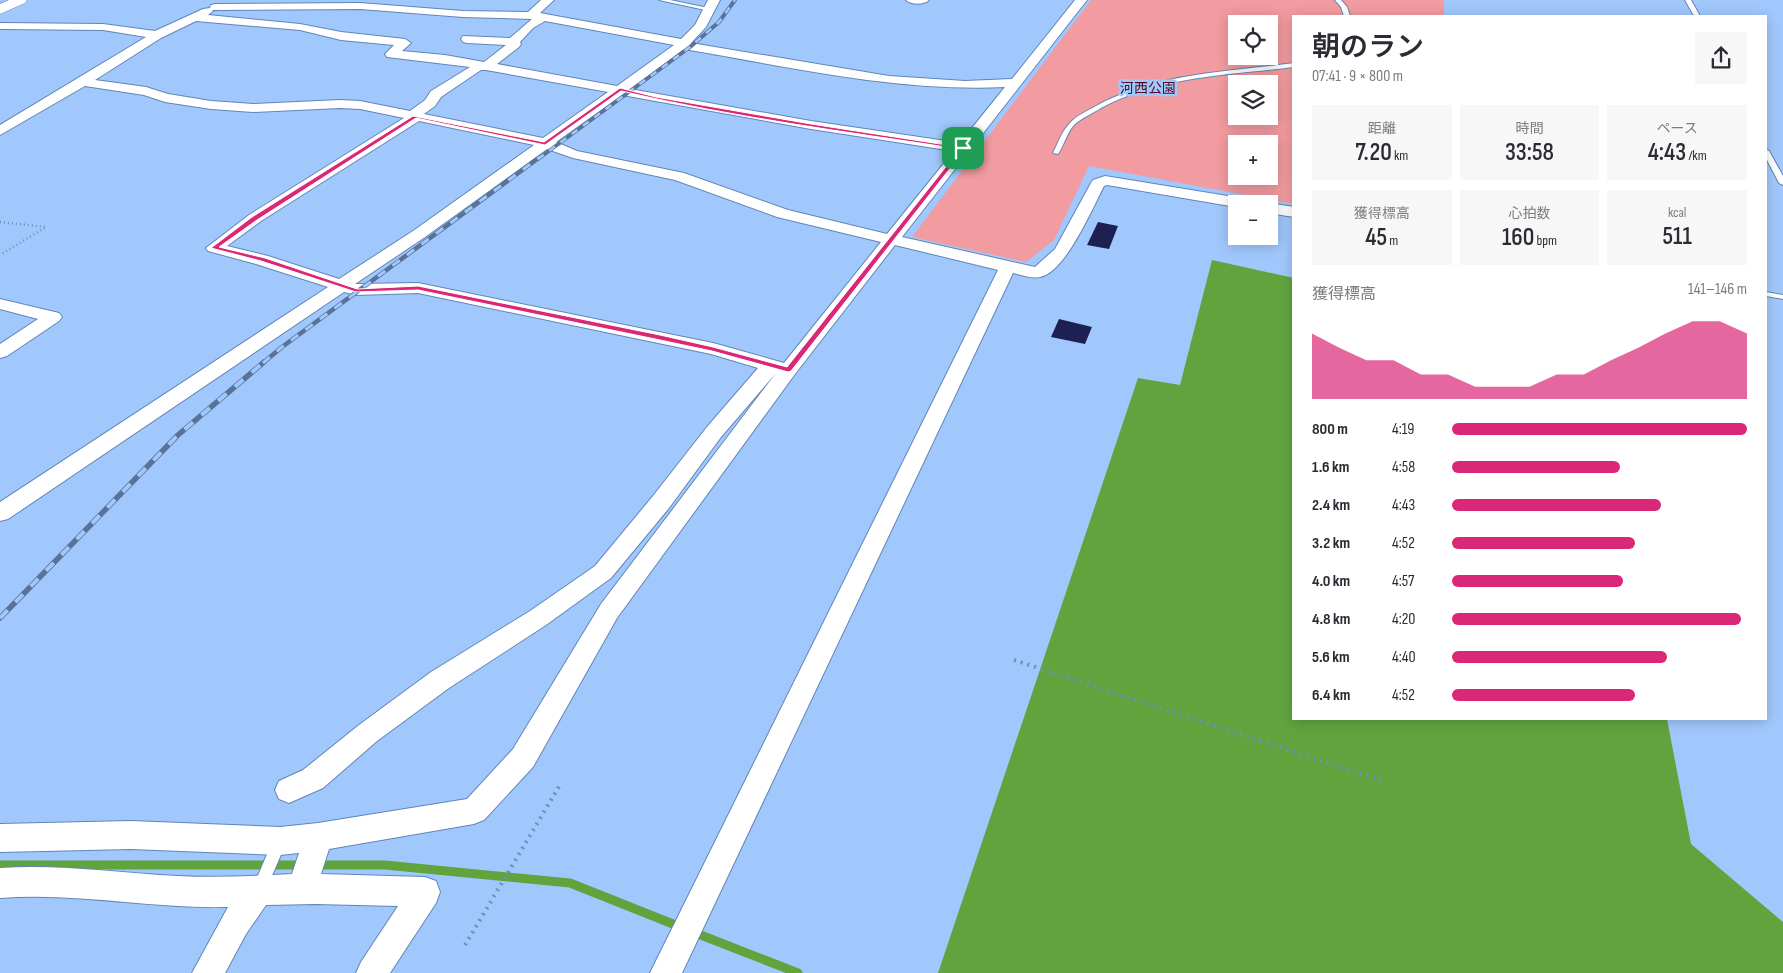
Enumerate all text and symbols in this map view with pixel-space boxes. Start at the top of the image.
map controls [1228,15,1278,245]
button: locate [1228,15,1278,65]
text: 朝のラン [1312,31,1424,64]
button: share [1695,32,1747,84]
text: 07:41 · 9 × 800 m [1312,67,1403,86]
button: layers [1228,75,1278,125]
park label: 河西公園 [1120,80,1176,97]
text: 距離 [1368,120,1396,137]
text: 時間 [1515,120,1543,137]
text: ペース [1657,120,1698,137]
pin [942,127,984,169]
icon: arrive [949,134,977,162]
button: + [1228,135,1278,185]
text: 7.20 [1355,137,1392,168]
text: 33:58 [1505,137,1554,168]
text: 4:43 [1648,137,1686,168]
text: km [1392,147,1408,164]
text: /km [1686,147,1707,164]
button: − [1228,195,1278,245]
text: kcal [1668,204,1686,221]
text: 獲得標高 [1354,205,1410,222]
text: 心拍数 [1508,205,1550,222]
text: 511 [1663,221,1692,252]
text: 45 [1365,222,1387,253]
text: 160 [1502,222,1534,253]
text: m [1387,232,1398,249]
text: bpm [1534,232,1557,249]
text: 141–146 m [1688,280,1747,299]
text: 獲得標高 [1312,285,1376,304]
text: 800 m [1312,420,1348,439]
text: 4:19 [1392,420,1414,439]
text: 1.6 km [1312,458,1349,477]
text: 4:58 [1392,458,1415,477]
text: 2.4 km [1312,496,1350,515]
text: 4:43 [1392,496,1415,515]
text: 3.2 km [1312,534,1350,553]
text: 4:52 [1392,534,1415,553]
text: 4.0 km [1312,572,1350,591]
text: 4:57 [1392,572,1414,591]
text: 4.8 km [1312,610,1350,629]
text: 4:20 [1392,610,1415,629]
text: 5.6 km [1312,648,1350,667]
text: 4:40 [1392,648,1416,667]
text: 6.4 km [1312,686,1350,705]
text: 4:52 [1392,686,1415,705]

